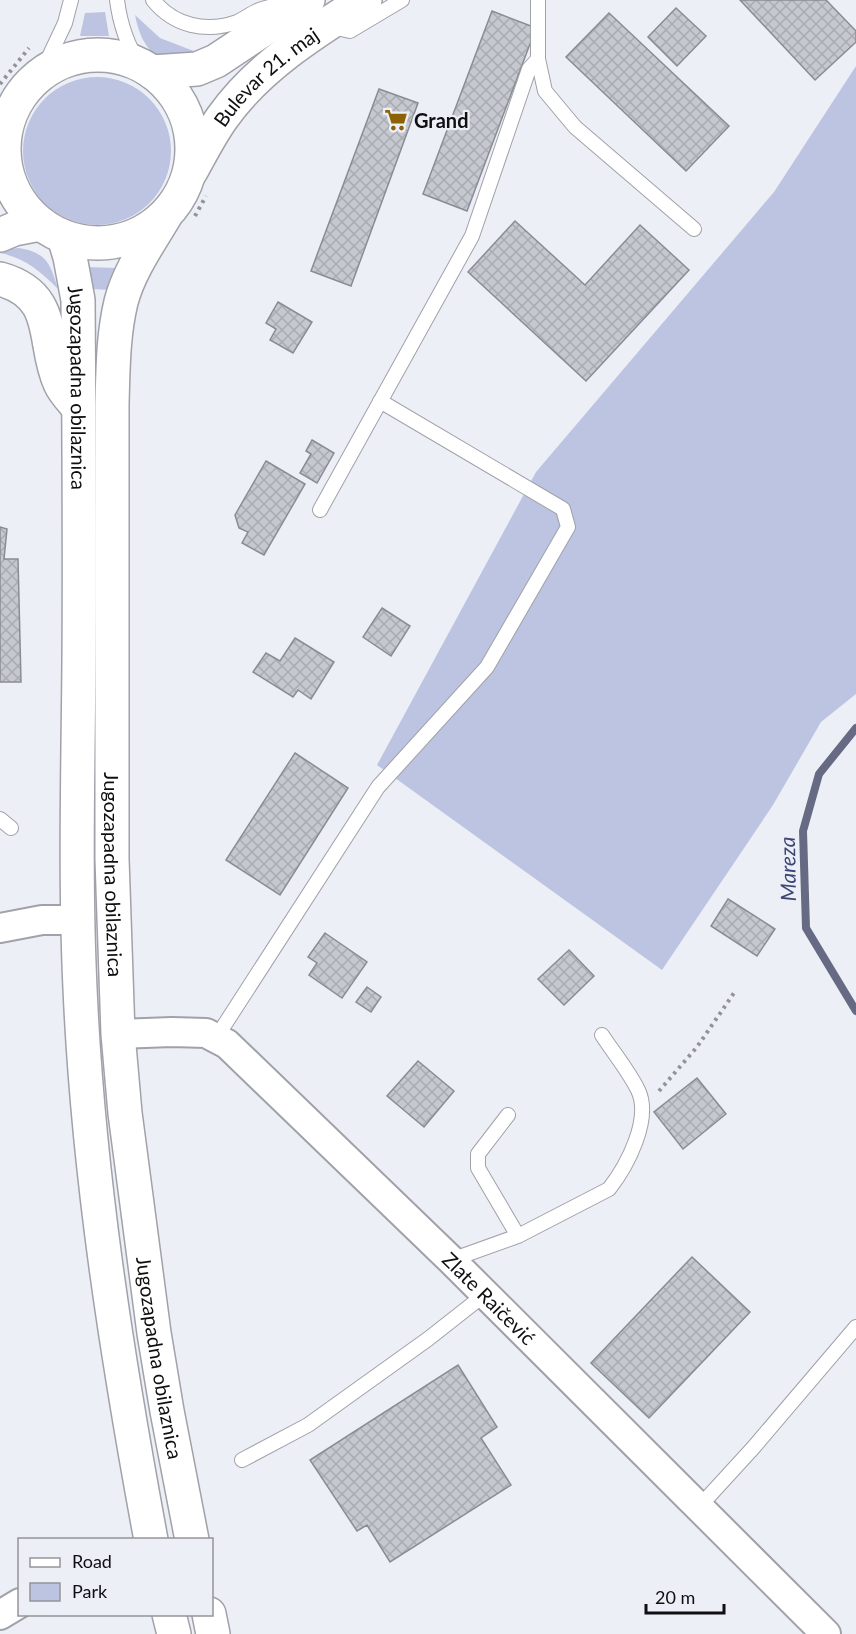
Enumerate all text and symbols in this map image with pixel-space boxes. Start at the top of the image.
street label: Bulevar 21. maj [208,22,323,131]
supermarket icon: Grand [383,107,409,133]
place label: Grand [414,108,468,132]
street label: Jugozapadna obilaznica [63,283,91,490]
street label: Jugozapadna obilaznica [100,772,128,977]
water label: Mareza [774,836,800,902]
street label: Zlate Raičević [438,1247,541,1350]
street label: Jugozapadna obilaznica [132,1255,188,1461]
legend [18,1538,213,1616]
text: Road [72,1550,112,1572]
scale bar [646,1577,724,1615]
text: Park [72,1580,108,1602]
text: 20 m [655,1586,695,1608]

